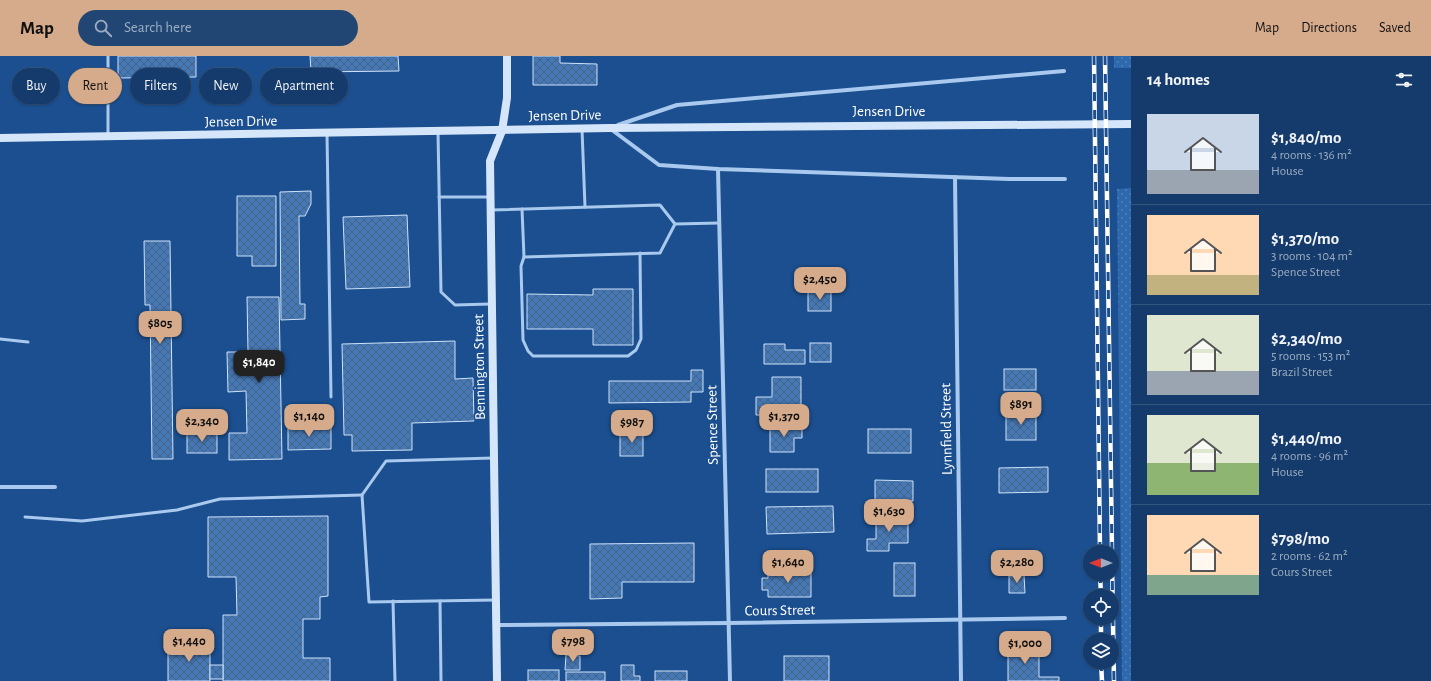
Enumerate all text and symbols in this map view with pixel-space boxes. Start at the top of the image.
search box [78,10,358,46]
icon: search [92,17,114,39]
text: Map [20,19,54,38]
text: Search here [124,20,192,35]
text: Map [1255,21,1279,35]
text: Directions [1301,21,1357,35]
text: Saved [1379,21,1411,35]
chip: Buy [12,68,60,104]
chip: Rent [68,68,122,104]
chip: Filters [130,68,191,104]
chip: New [199,68,252,104]
chip: Apartment [260,68,348,104]
icon: filters [1393,69,1415,91]
text: 14 homes [1147,71,1210,88]
street label: Jensen Drive [853,104,926,119]
street label: Jensen Drive [528,107,602,124]
street label: Jensen Drive [204,113,278,130]
text: $1,840/mo [1271,129,1341,146]
icon: home [1179,130,1227,178]
text: 4 rooms · 136 m² [1271,149,1352,162]
text: House [1271,165,1303,178]
text: $1,370/mo [1271,230,1339,247]
icon: home [1179,231,1227,279]
text: 3 rooms · 104 m² [1271,250,1352,263]
text: Spence Street [1271,266,1340,279]
pin: $2,450 [787,267,853,301]
text: $2,450 [803,273,837,286]
pin: $805 [136,311,184,345]
street label: Bennington Street [471,314,488,420]
text: $805 [148,317,172,330]
text: $2,340/mo [1271,330,1342,347]
icon: home [1179,331,1227,379]
pin: $1,840 [226,350,292,384]
text: 5 rooms · 153 m² [1271,350,1350,363]
text: $1,840 [242,356,276,369]
text: Brazil Street [1271,366,1332,379]
street label: Lynnfield Street [938,383,955,475]
street label: Spence Street [704,385,721,465]
pin: $891 [997,392,1045,426]
text: $891 [1009,398,1033,411]
pin: $1,140 [276,404,342,438]
pin: $1,370 [751,404,817,438]
pin: $2,340 [169,409,235,443]
text: $1,140 [293,410,325,423]
pin: $987 [608,410,656,444]
text: $1,370 [768,410,800,423]
text: $2,340 [185,415,219,428]
text: $987 [620,416,644,429]
text: $1,440/mo [1271,430,1342,447]
icon: home [1179,431,1227,479]
text: 4 rooms · 96 m² [1271,450,1348,463]
text: House [1271,466,1303,479]
pin: $1,630 [856,499,922,533]
text: $1,630 [873,505,905,518]
text: $798/mo [1271,530,1330,547]
icon: home [1179,531,1227,579]
north arrow [1083,545,1119,581]
map controls [1083,545,1119,669]
pin: $1,640 [755,550,821,584]
pin: $2,280 [984,550,1050,584]
text: 2 rooms · 62 m² [1271,550,1347,563]
text: $1,640 [771,556,805,569]
text: $2,280 [1000,556,1034,569]
text: Cours Street [1271,566,1332,579]
button: locate [1083,589,1119,625]
street label: Cours Street [745,602,816,619]
pin: $1,440 [156,629,222,663]
pin: $798 [549,629,597,663]
pin: $1,000 [992,631,1058,665]
button: layers [1083,633,1119,669]
text: $1,440 [172,635,206,648]
text: $798 [561,635,585,648]
text: $1,000 [1008,637,1042,650]

